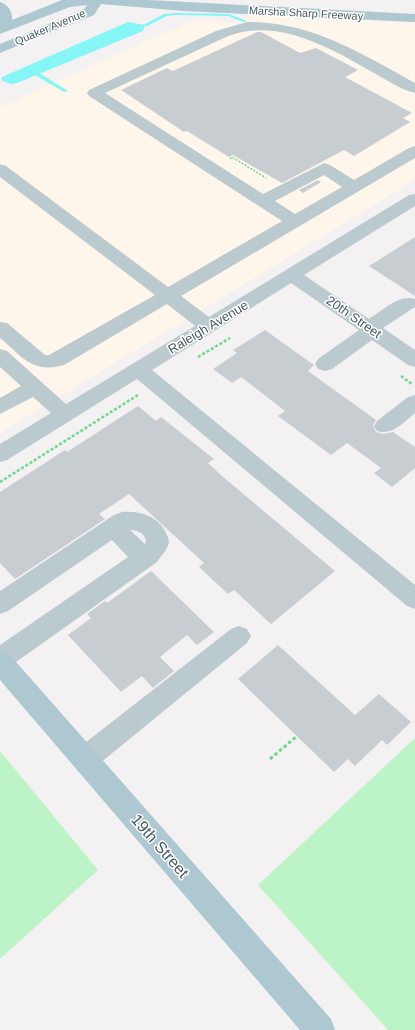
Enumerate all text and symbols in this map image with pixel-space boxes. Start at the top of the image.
street label: Marsha Sharp Freeway [249,4,364,22]
street label: Quaker Avenue [13,7,87,47]
street label: 20th Street [324,293,385,342]
street label: Raleigh Avenue [165,297,251,357]
street label: 19th Street [128,811,192,882]

